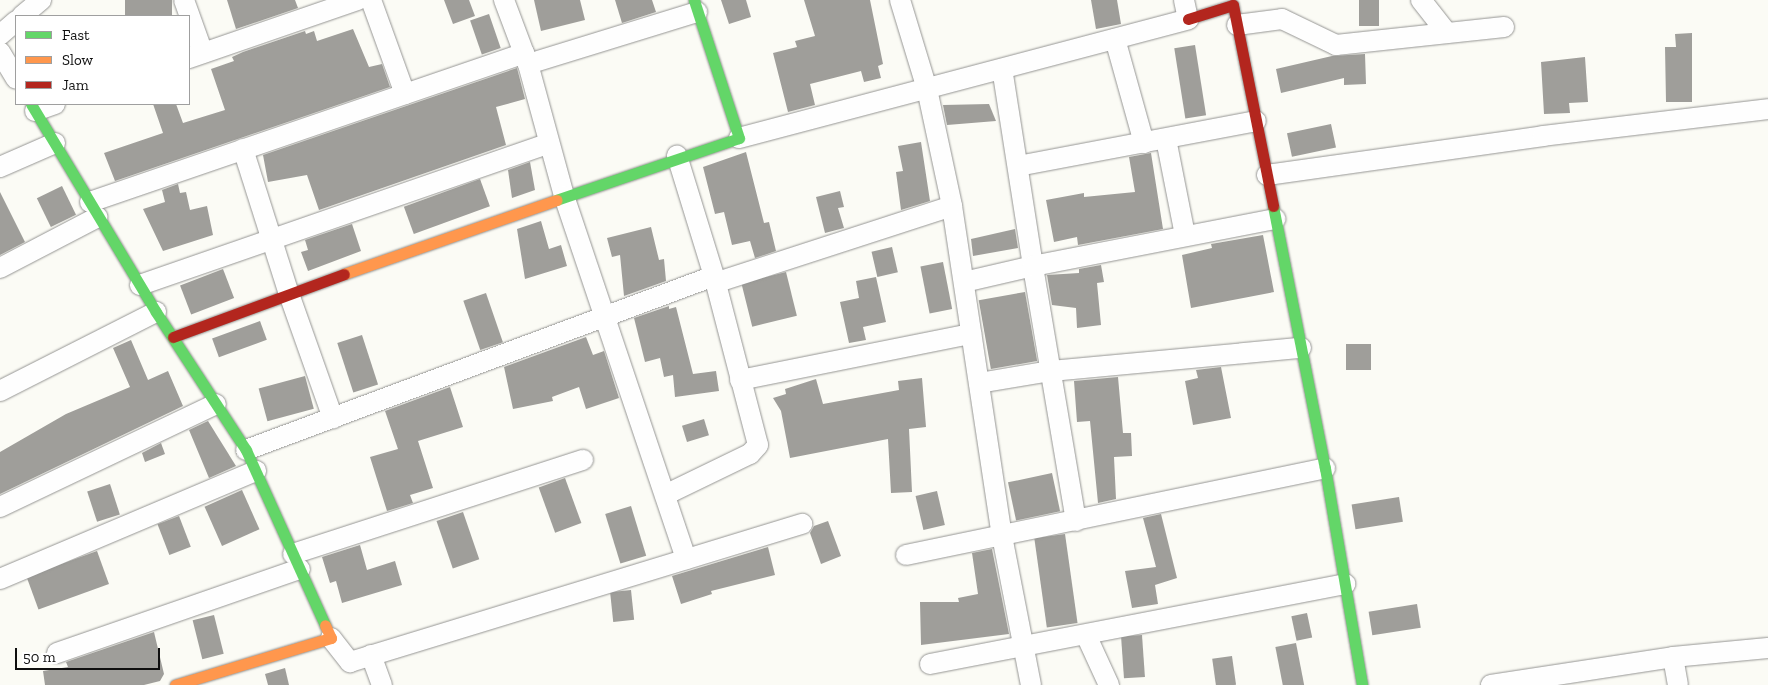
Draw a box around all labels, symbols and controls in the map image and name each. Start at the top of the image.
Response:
legend [15,15,190,105]
text: Fast [62,26,90,44]
text: Slow [62,51,93,69]
text: Jam [62,76,89,94]
scale bar [18,638,162,670]
text: 50 m [23,648,56,666]

